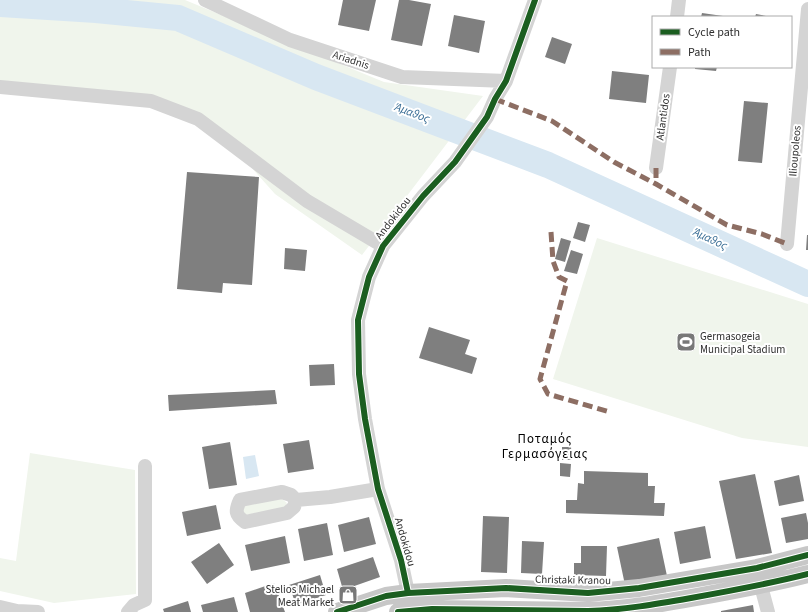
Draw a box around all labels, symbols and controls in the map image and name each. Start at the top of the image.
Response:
legend [652,16,792,68]
text: Cycle path [688,24,740,41]
text: Path [688,44,711,61]
street label: Ariadnis [331,47,372,73]
street label: Atlantidos [652,92,674,141]
water label: Άμαθος [391,98,433,128]
street label: Ilioupoleos [785,124,805,177]
street label: Andokidou [372,194,414,242]
water label: Άμαθος [689,223,731,255]
place label: Germasogeia Municipal Stadium [700,329,785,357]
sports icon: Germasogeia Municipal Stadium [675,331,697,353]
district label: Ποταμός Γερμασόγειας [502,430,588,463]
street label: Andokidou [391,516,419,568]
street label: Christaki Kranou [535,572,611,588]
place label: Stelios Michael Meat Market [266,582,334,610]
shop icon: Stelios Michael Meat Market [337,584,359,606]

